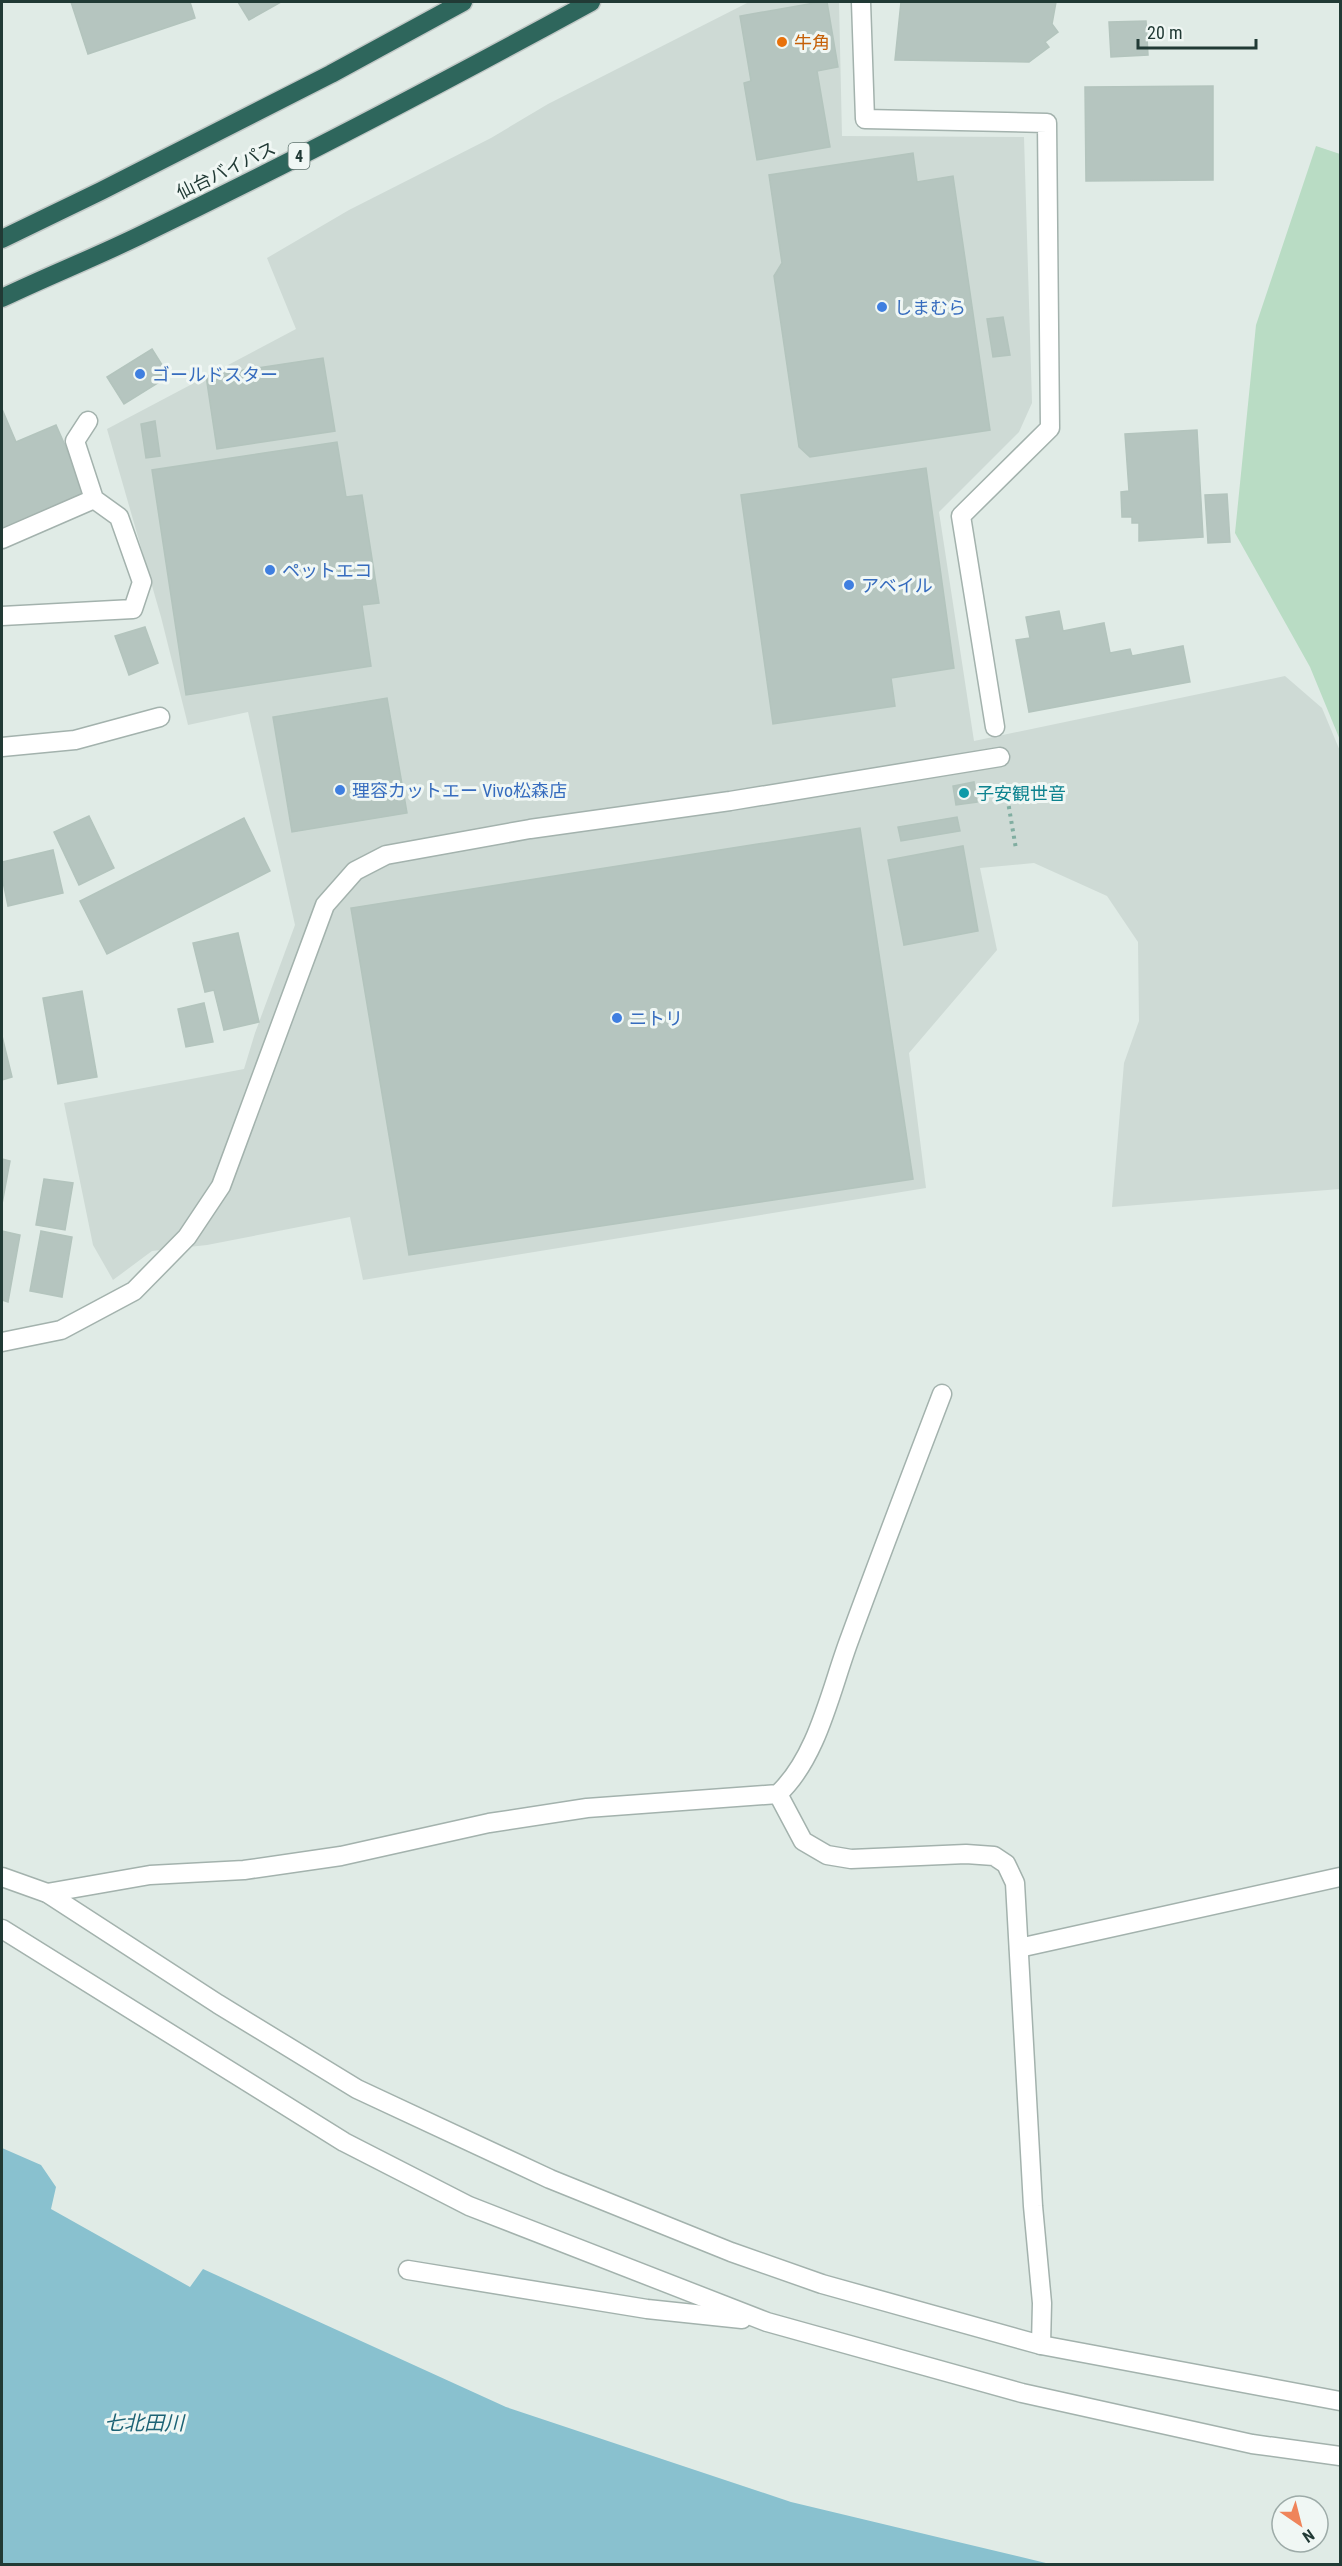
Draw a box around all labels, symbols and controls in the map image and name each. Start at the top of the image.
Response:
scale bar [1138,12,1256,50]
text: 20 m [1147,22,1182,43]
place label: 牛角 [794,32,830,53]
marker: 牛角 [775,35,789,49]
street label: 仙台バイパス [173,137,279,203]
road number: 4 [288,143,310,169]
place label: しまむら [894,297,966,318]
marker: しまむら [875,300,889,314]
place label: ゴールドスター [152,364,278,385]
marker: ゴールドスター [133,367,147,381]
place label: ペットエコ [282,560,372,581]
marker: ペットエコ [263,563,277,577]
place label: アベイル [861,575,933,596]
marker: アベイル [842,578,856,592]
place label: 理容カットエー Vivo松森店 [352,780,567,801]
marker: 理容カットエー Vivo松森店 [333,783,347,797]
place label: 子安観世音 [976,783,1066,804]
marker: 子安観世音 [957,786,971,800]
place label: ニトリ [629,1008,683,1029]
marker: ニトリ [610,1011,624,1025]
water label: 七北田川 [104,2411,186,2435]
north arrow [1270,2494,1330,2554]
text: N [1299,2525,1318,2546]

